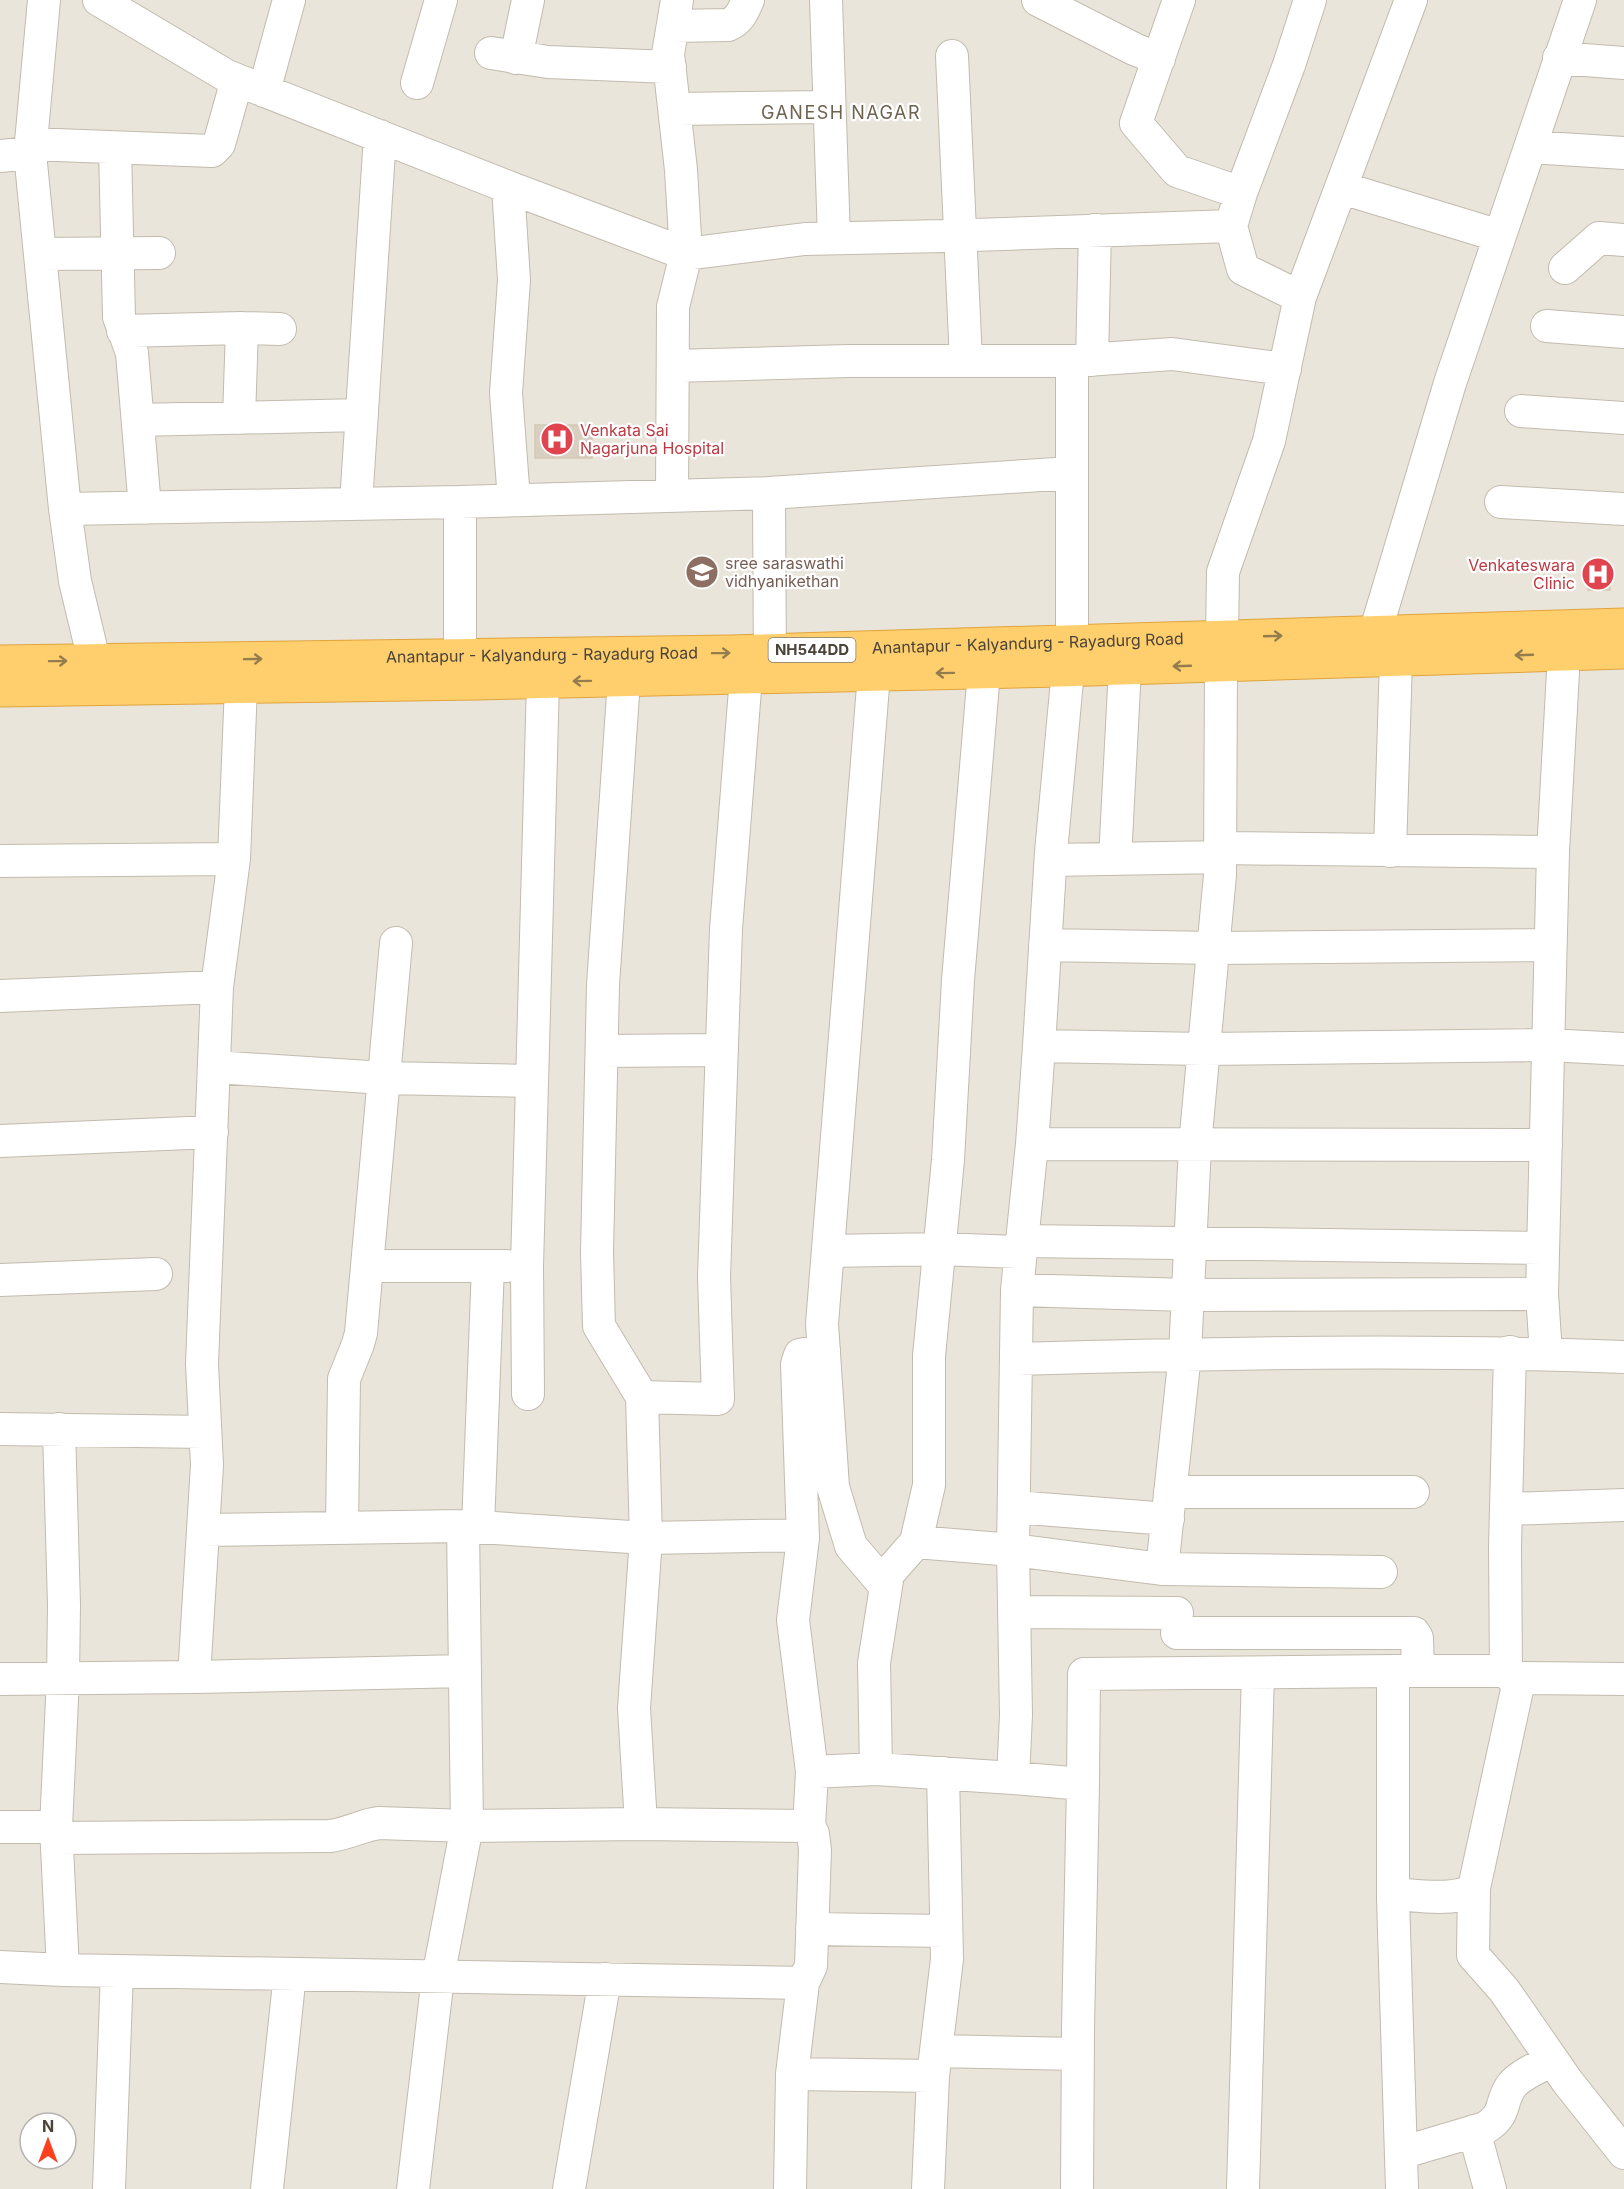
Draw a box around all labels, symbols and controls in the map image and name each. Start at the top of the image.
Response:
district label: GANESH NAGAR [761,102,921,123]
place label: Venkata Sai Nagarjuna Hospital [580,420,724,458]
hospital icon: Venkata Sai Nagarjuna Hospital [539,421,575,457]
place label: sree saraswathi vidhyanikethan [725,553,844,591]
school or university icon: sree saraswathi vidhyanikethan [684,554,720,590]
place label: Venkateswara Clinic [1468,555,1575,593]
hospital icon: Venkateswara Clinic [1580,556,1616,592]
street label: Anantapur - Kalyandurg - Rayadurg Road [872,628,1184,658]
one-way arrow [1263,630,1283,642]
road number: NH544DD [768,638,856,662]
street label: Anantapur - Kalyandurg - Rayadurg Road [386,642,698,667]
one-way arrow [711,647,731,658]
one-way arrow [1514,649,1534,661]
one-way arrow [243,653,263,665]
one-way arrow [48,655,68,667]
one-way arrow [1172,661,1192,672]
one-way arrow [935,667,955,678]
one-way arrow [572,675,592,687]
north arrow [18,2111,78,2171]
text: N [42,2116,54,2136]

